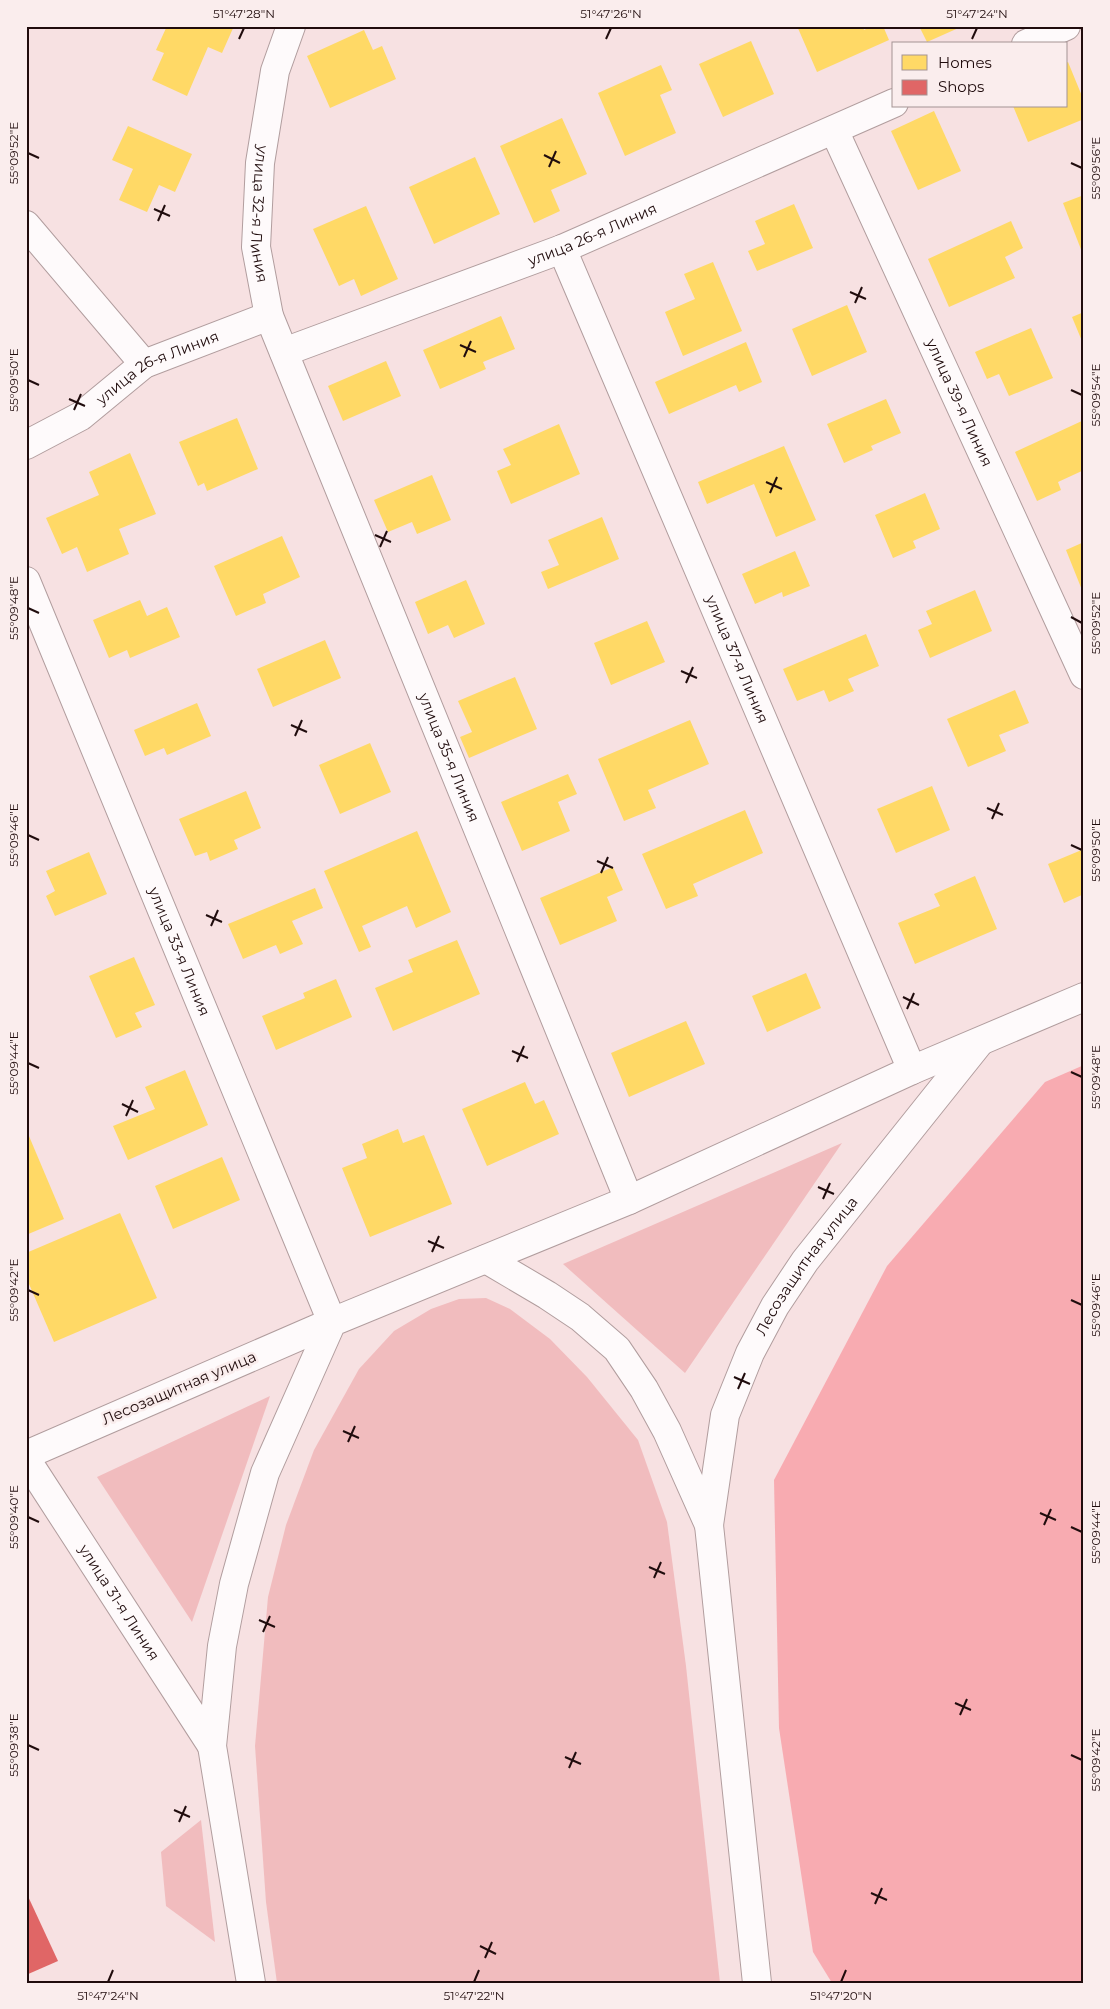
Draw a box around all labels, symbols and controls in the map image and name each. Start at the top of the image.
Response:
text: 51°47'28"N [213,6,275,21]
text: 51°47'26"N [580,6,642,21]
text: 51°47'24"N [946,6,1008,21]
legend [892,42,1068,108]
text: Homes [938,53,992,72]
text: Shops [938,77,984,96]
text: 55°09'52"E [6,122,21,184]
text: 55°09'56"E [1088,137,1103,199]
street label: улица 32-я Линия [246,143,273,284]
street label: улица 26-я Линия [524,198,660,270]
street label: улица 26-я Линия [91,326,221,409]
street label: улица 39-я Линия [922,335,997,469]
text: 55°09'50"E [6,348,21,412]
text: 55°09'54"E [1088,363,1103,427]
text: 55°09'48"E [6,576,21,640]
street label: улица 37-я Линия [701,591,773,726]
text: 55°09'52"E [1088,592,1103,654]
street label: улица 35-я Линия [414,689,484,825]
text: 55°09'46"E [6,803,21,867]
text: 55°09'50"E [1088,818,1103,882]
street label: улица 33-я Линия [144,883,215,1019]
text: 55°09'44"E [6,1031,21,1095]
text: 55°09'48"E [1088,1045,1103,1109]
street label: Лесозащитная улица [751,1193,862,1339]
text: 55°09'42"E [6,1259,21,1321]
text: 55°09'46"E [1088,1273,1103,1337]
street label: Лесозащитная улица [99,1346,259,1429]
text: 55°09'40"E [6,1485,21,1549]
text: 55°09'44"E [1088,1500,1103,1564]
street label: улица 31-я Линия [74,1540,164,1664]
text: 55°09'38"E [6,1713,21,1777]
text: 55°09'42"E [1088,1729,1103,1791]
text: 51°47'24"N [77,1988,139,2003]
text: 51°47'22"N [443,1988,505,2003]
text: 51°47'20"N [810,1988,872,2003]

